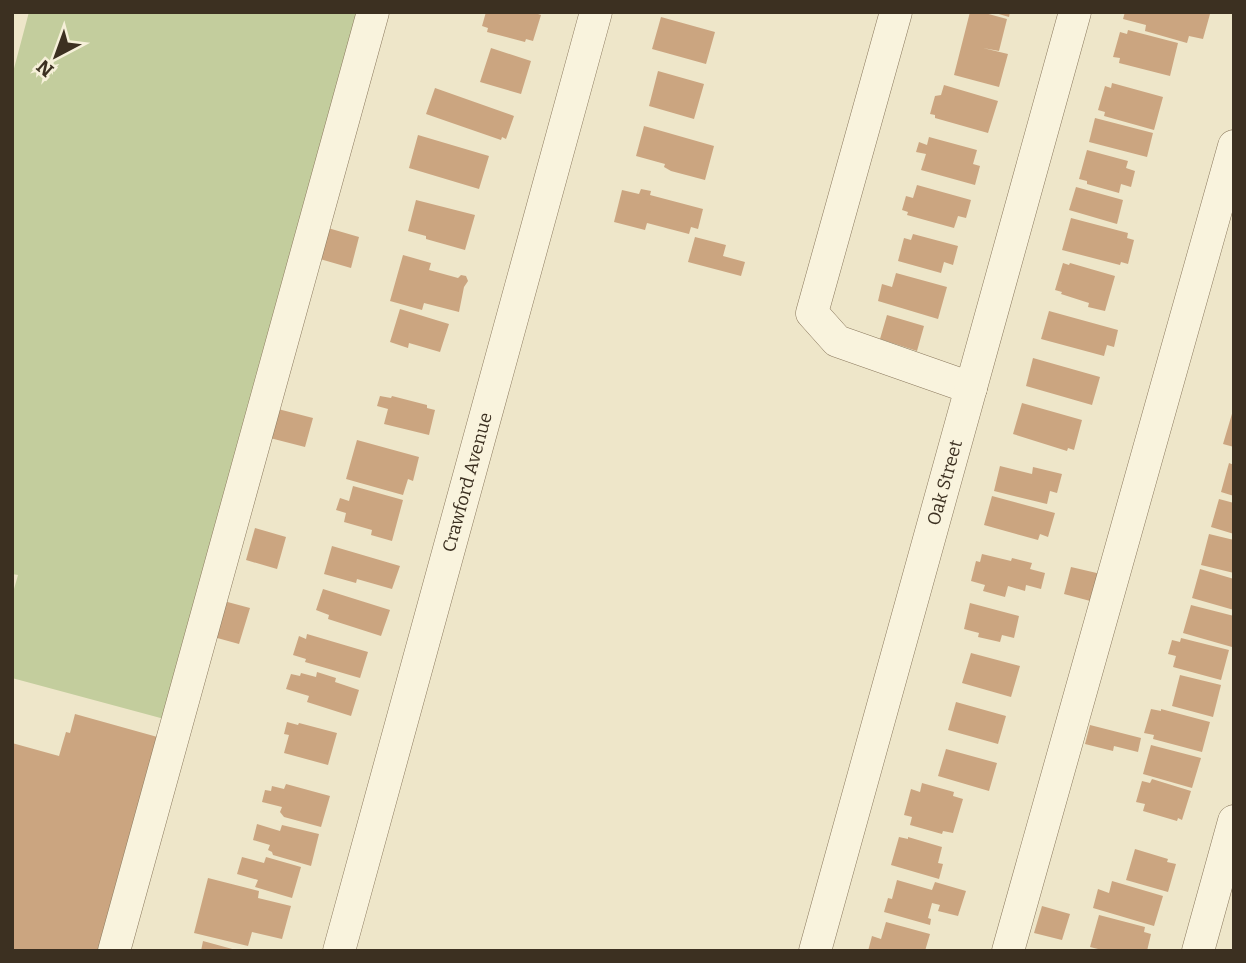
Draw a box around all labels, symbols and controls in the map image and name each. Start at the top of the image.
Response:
north arrow [21,21,91,91]
text: N [32,55,58,82]
street label: Crawford Avenue [438,410,497,555]
street label: Oak Street [922,437,967,528]

